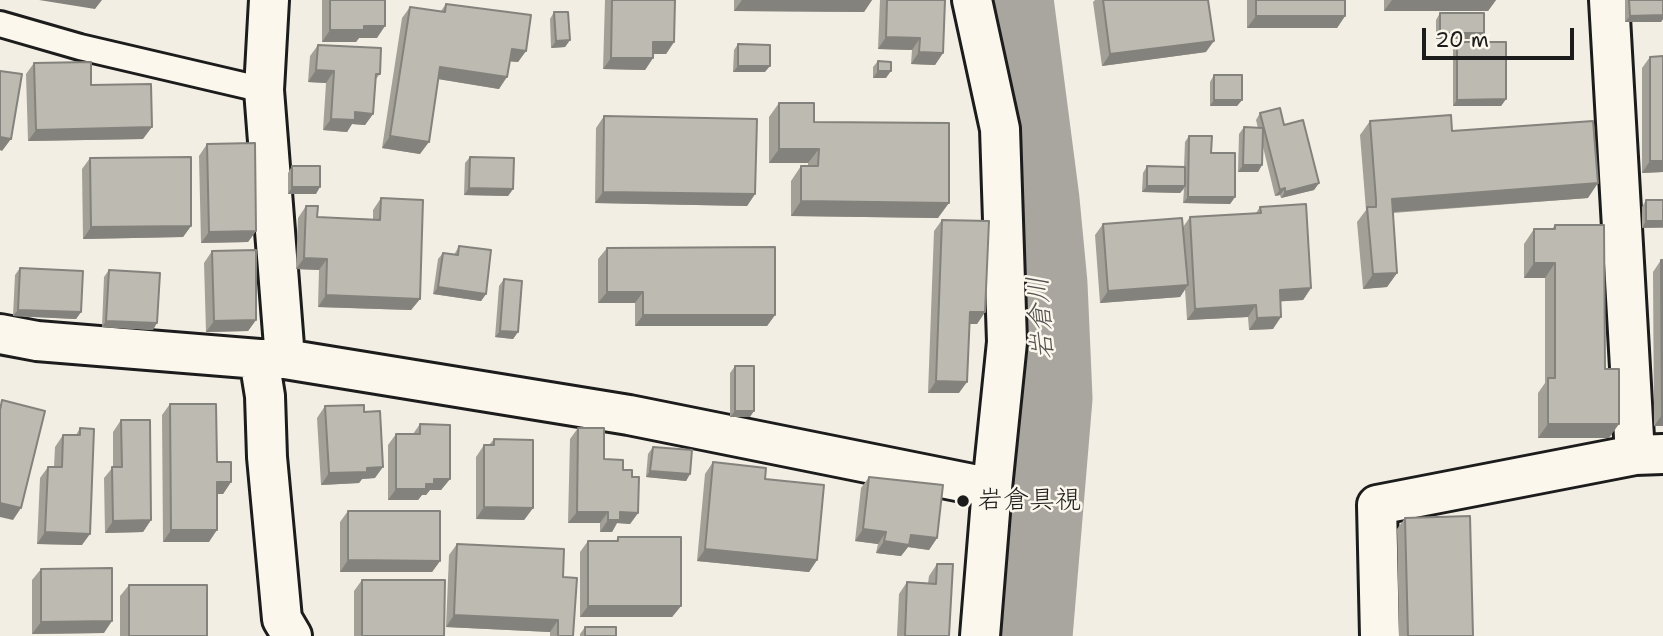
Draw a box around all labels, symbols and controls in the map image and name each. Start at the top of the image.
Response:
scale bar [1425,14,1577,58]
text: 20 m [1435,26,1489,54]
water label: 岩倉川 [1022,275,1062,361]
place label: 岩倉具視 [977,485,1081,517]
marker: 岩倉具視 [955,493,971,509]

